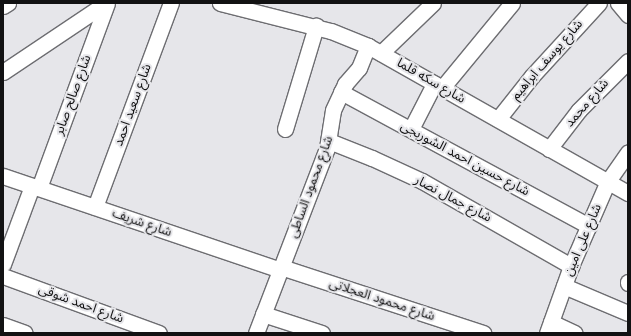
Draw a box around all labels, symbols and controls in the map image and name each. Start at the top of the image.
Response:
street label: شارع يوسف ابراهيم [508,17,586,103]
street label: شارع صالح صابر [51,53,95,137]
street label: شارع سكه قلما [394,55,468,107]
street label: شارع سعيد احمد [111,62,155,148]
street label: شارع محمد [562,76,612,130]
street label: شارع حسين احمد الشوربجى [398,118,532,200]
street label: شارع محمود الساطى [285,134,337,240]
street label: شارع جمال نصار [412,172,494,226]
street label: شارع على امين [561,202,605,278]
street label: شارع شريف [110,206,174,240]
street label: شارع محمود العجلاتى [327,276,437,324]
street label: شارع احمد شوقى [36,281,126,327]

